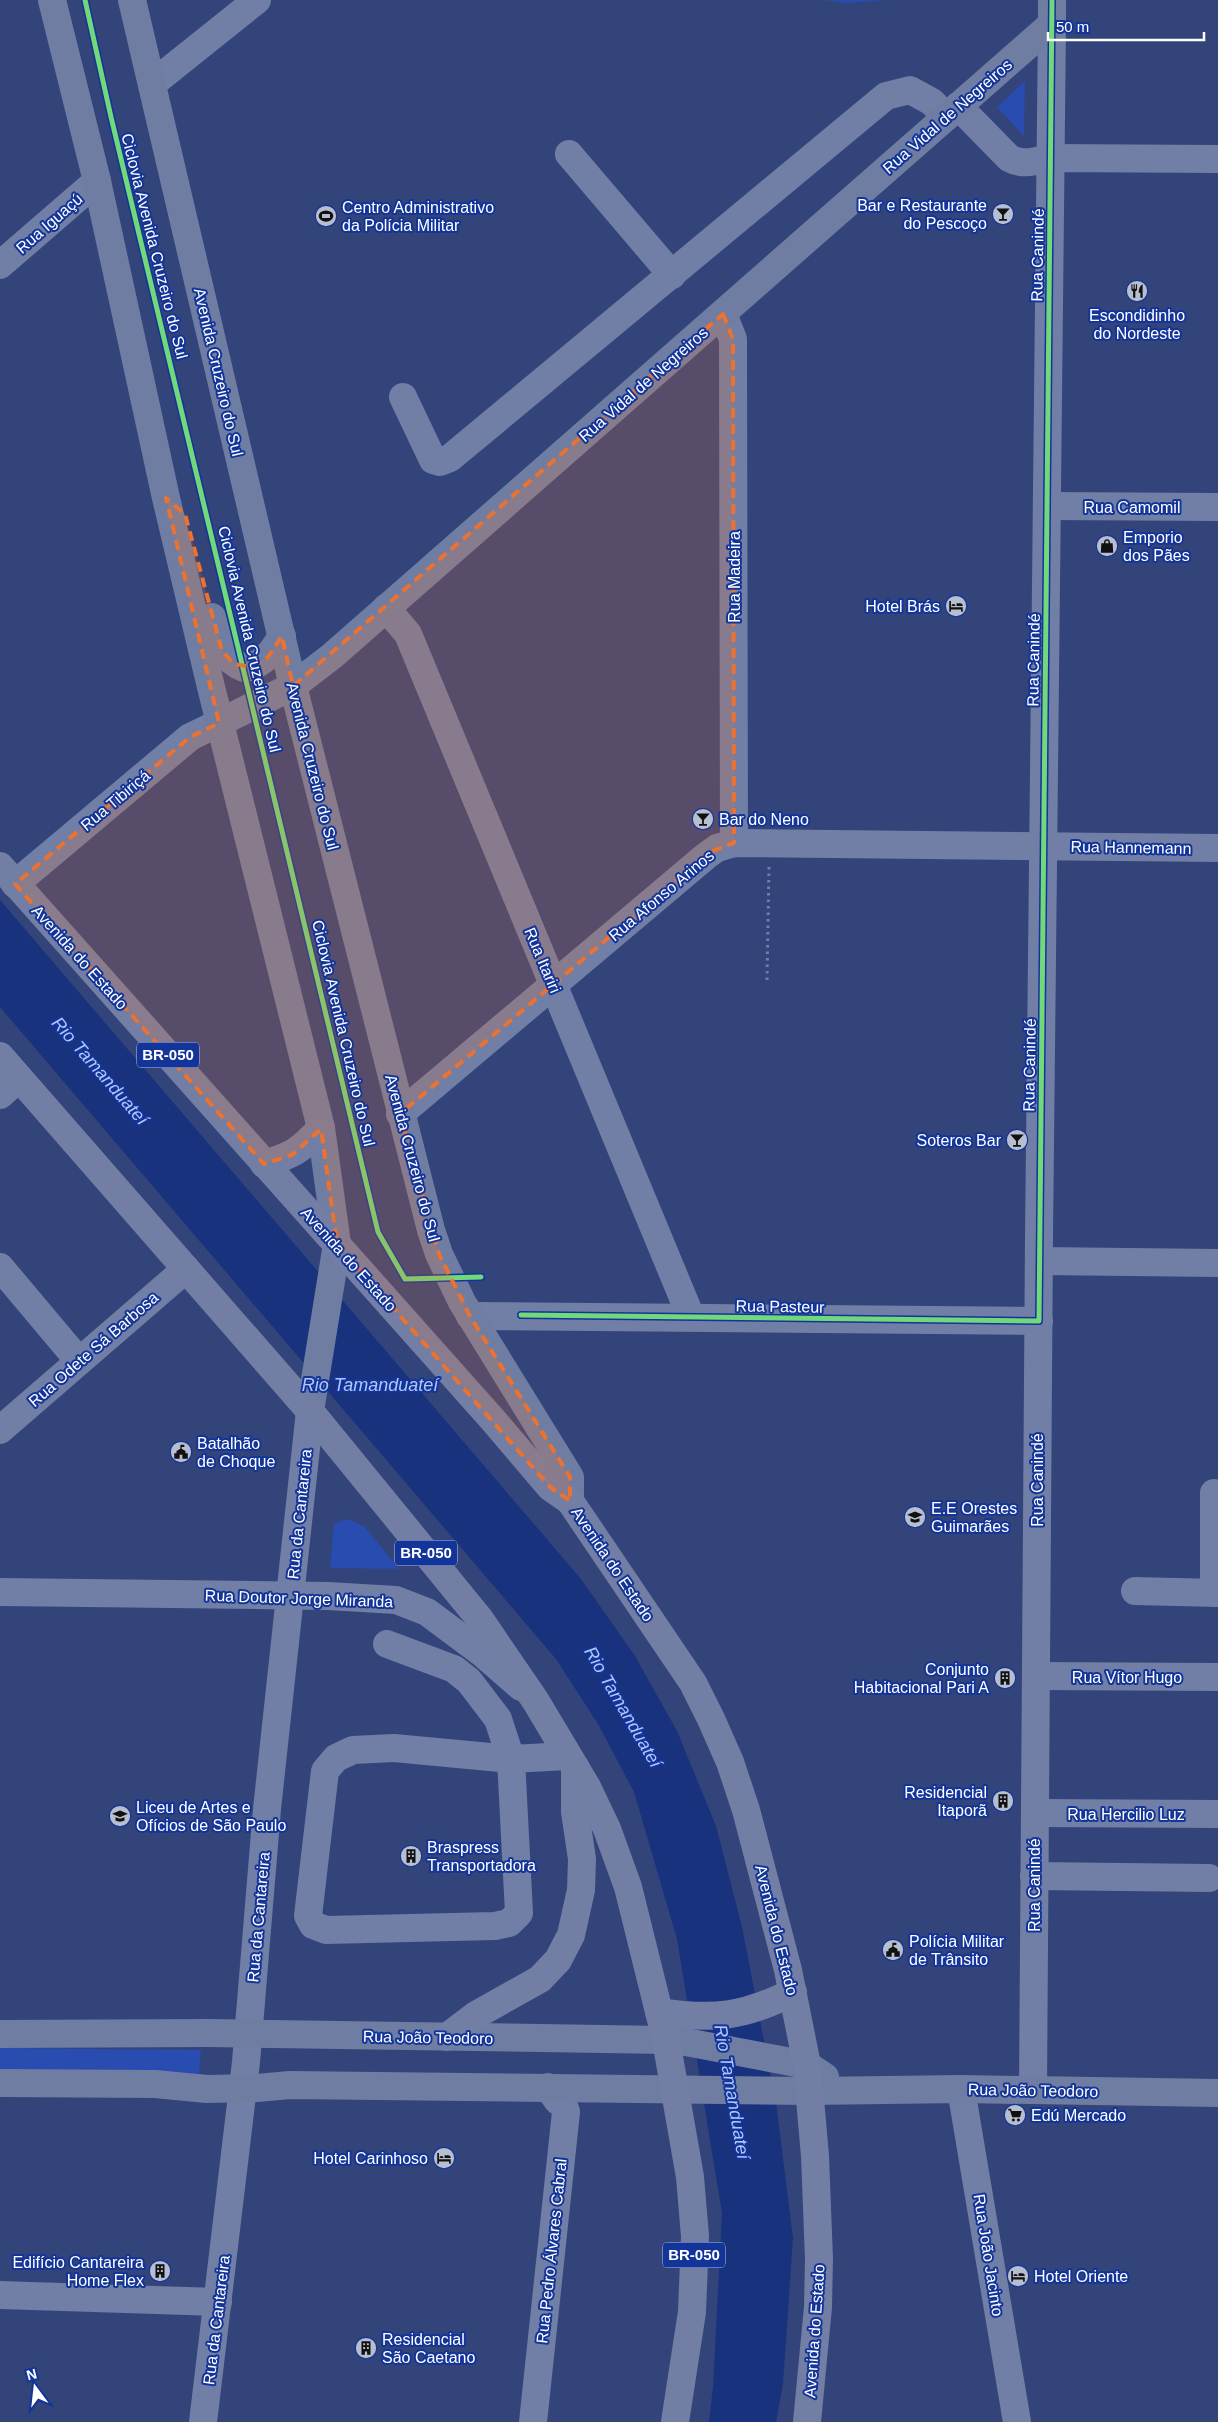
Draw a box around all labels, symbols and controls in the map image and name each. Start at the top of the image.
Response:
scale bar [1048,10,1204,42]
text: 50 m [1056,18,1089,35]
street label: Rua Vidal de Negreiros [879,56,1015,177]
street label: Ciclovia Avenida Cruzeiro do Sul [118,132,191,361]
street label: Rua Iguaçú [13,190,86,257]
place label: Bar e Restaurante do Pescoço [857,197,987,232]
place label: Centro Administrativo da Polícia Militar [342,199,494,234]
bar icon: Bar e Restaurante do Pescoço [991,202,1015,226]
sports icon: Centro Administrativo da Polícia Militar [314,204,338,228]
street label: Rua Canindé [1028,208,1047,302]
restaurant icon: Escondidinho do Nordeste [1125,279,1149,303]
street label: Avenida Cruzeiro do Sul [191,286,246,458]
place label: Escondidinho do Nordeste [1089,307,1185,342]
street label: Rua Vidal de Negreiros [575,324,711,445]
street label: Rua Camomil [1084,499,1180,516]
street label: Ciclovia Avenida Cruzeiro do Sul [215,524,284,754]
place label: Emporio dos Pães [1123,529,1190,564]
street label: Rua Madeira [726,531,743,623]
shop icon: Emporio dos Pães [1095,534,1119,558]
hotel icon: Hotel Brás [944,594,968,618]
place label: Hotel Brás [865,598,940,615]
street label: Rua Canindé [1024,613,1043,707]
street label: Avenida Cruzeiro do Sul [283,680,342,852]
street label: Rua Tibiriçá [77,767,153,834]
bar icon: Bar do Neno [691,807,715,831]
place label: Bar do Neno [719,811,809,828]
street label: Rua Hannemann [1070,838,1192,857]
street label: Rua Afonso Arinos [605,847,717,944]
street label: Avenida do Estado [28,902,131,1013]
street label: Ciclovia Avenida Cruzeiro do Sul [309,918,378,1148]
street label: Rua Itariri [521,925,564,995]
water label: Rio Tamanduateí [48,1013,154,1131]
street label: Rua Canindé [1020,1018,1039,1112]
road number: BR-050 [137,1042,199,1068]
street label: Avenida Cruzeiro do Sul [382,1073,443,1244]
bar icon: Soteros Bar [1005,1128,1029,1152]
place label: Soteros Bar [917,1132,1002,1149]
street label: Avenida do Estado [297,1204,400,1315]
street label: Rua Odete Sá Barbosa [25,1289,161,1410]
street label: Rua Pasteur [735,1297,825,1316]
water label: Rio Tamanduateí [302,1375,440,1395]
street label: Rua Canindé [1029,1433,1046,1527]
place label: Batalhão de Choque [197,1435,275,1470]
public building icon: Batalhão de Choque [169,1440,193,1464]
street label: Rua da Cantareira [284,1448,315,1580]
place label: E.E Orestes Guimarães [931,1500,1017,1535]
street label: Avenida do Estado [568,1504,657,1625]
school or university icon: E.E Orestes Guimarães [903,1505,927,1529]
road number: BR-050 [395,1540,457,1566]
street label: Rua Doutor Jorge Miranda [204,1587,394,1610]
water label: Rio Tamanduateí [580,1643,667,1773]
place label: Conjunto Habitacional Pari A [854,1661,989,1696]
building icon: Conjunto Habitacional Pari A [993,1666,1017,1690]
street label: Rua Vítor Hugo [1072,1669,1182,1686]
place label: Residencial Itaporã [904,1784,987,1819]
building icon: Residencial Itaporã [991,1789,1015,1813]
place label: Liceu de Artes e Ofícios de São Paulo [136,1799,286,1834]
school or university icon: Liceu de Artes e Ofícios de São Paulo [108,1804,132,1828]
street label: Rua Hercilio Luz [1067,1806,1185,1823]
street label: Rua Canindé [1026,1838,1043,1932]
place label: Braspress Transportadora [427,1839,536,1874]
building icon: Braspress Transportadora [399,1844,423,1868]
street label: Rua da Cantareira [244,1851,273,1983]
street label: Avenida do Estado [752,1863,801,1997]
place label: Polícia Militar de Trânsito [909,1933,1005,1968]
public building icon: Polícia Militar de Trânsito [881,1938,905,1962]
water label: Rio Tamanduateí [710,2023,754,2163]
street label: Rua João Teodoro [363,2028,493,2047]
street label: Rua João Teodoro [968,2081,1098,2100]
supermarket icon: Edú Mercado [1003,2103,1027,2127]
place label: Edú Mercado [1031,2107,1126,2124]
hotel icon: Hotel Carinhoso [432,2146,456,2170]
place label: Hotel Carinhoso [313,2150,428,2167]
street label: Rua Pedro Álvares Cabral [532,2158,570,2344]
street label: Rua João Jacinto [970,2193,1007,2318]
road number: BR-050 [663,2242,725,2268]
place label: Edifício Cantareira Home Flex [12,2254,144,2289]
street label: Rua da Cantareira [200,2254,233,2386]
building icon: Edifício Cantareira Home Flex [148,2259,172,2283]
street label: Avenida do Estado [801,2263,828,2398]
hotel icon: Hotel Oriente [1006,2264,1030,2288]
place label: Hotel Oriente [1034,2268,1128,2285]
place label: Residencial São Caetano [382,2331,476,2366]
building icon: Residencial São Caetano [354,2336,378,2360]
north arrow [10,2362,60,2412]
text: N [25,2365,39,2383]

